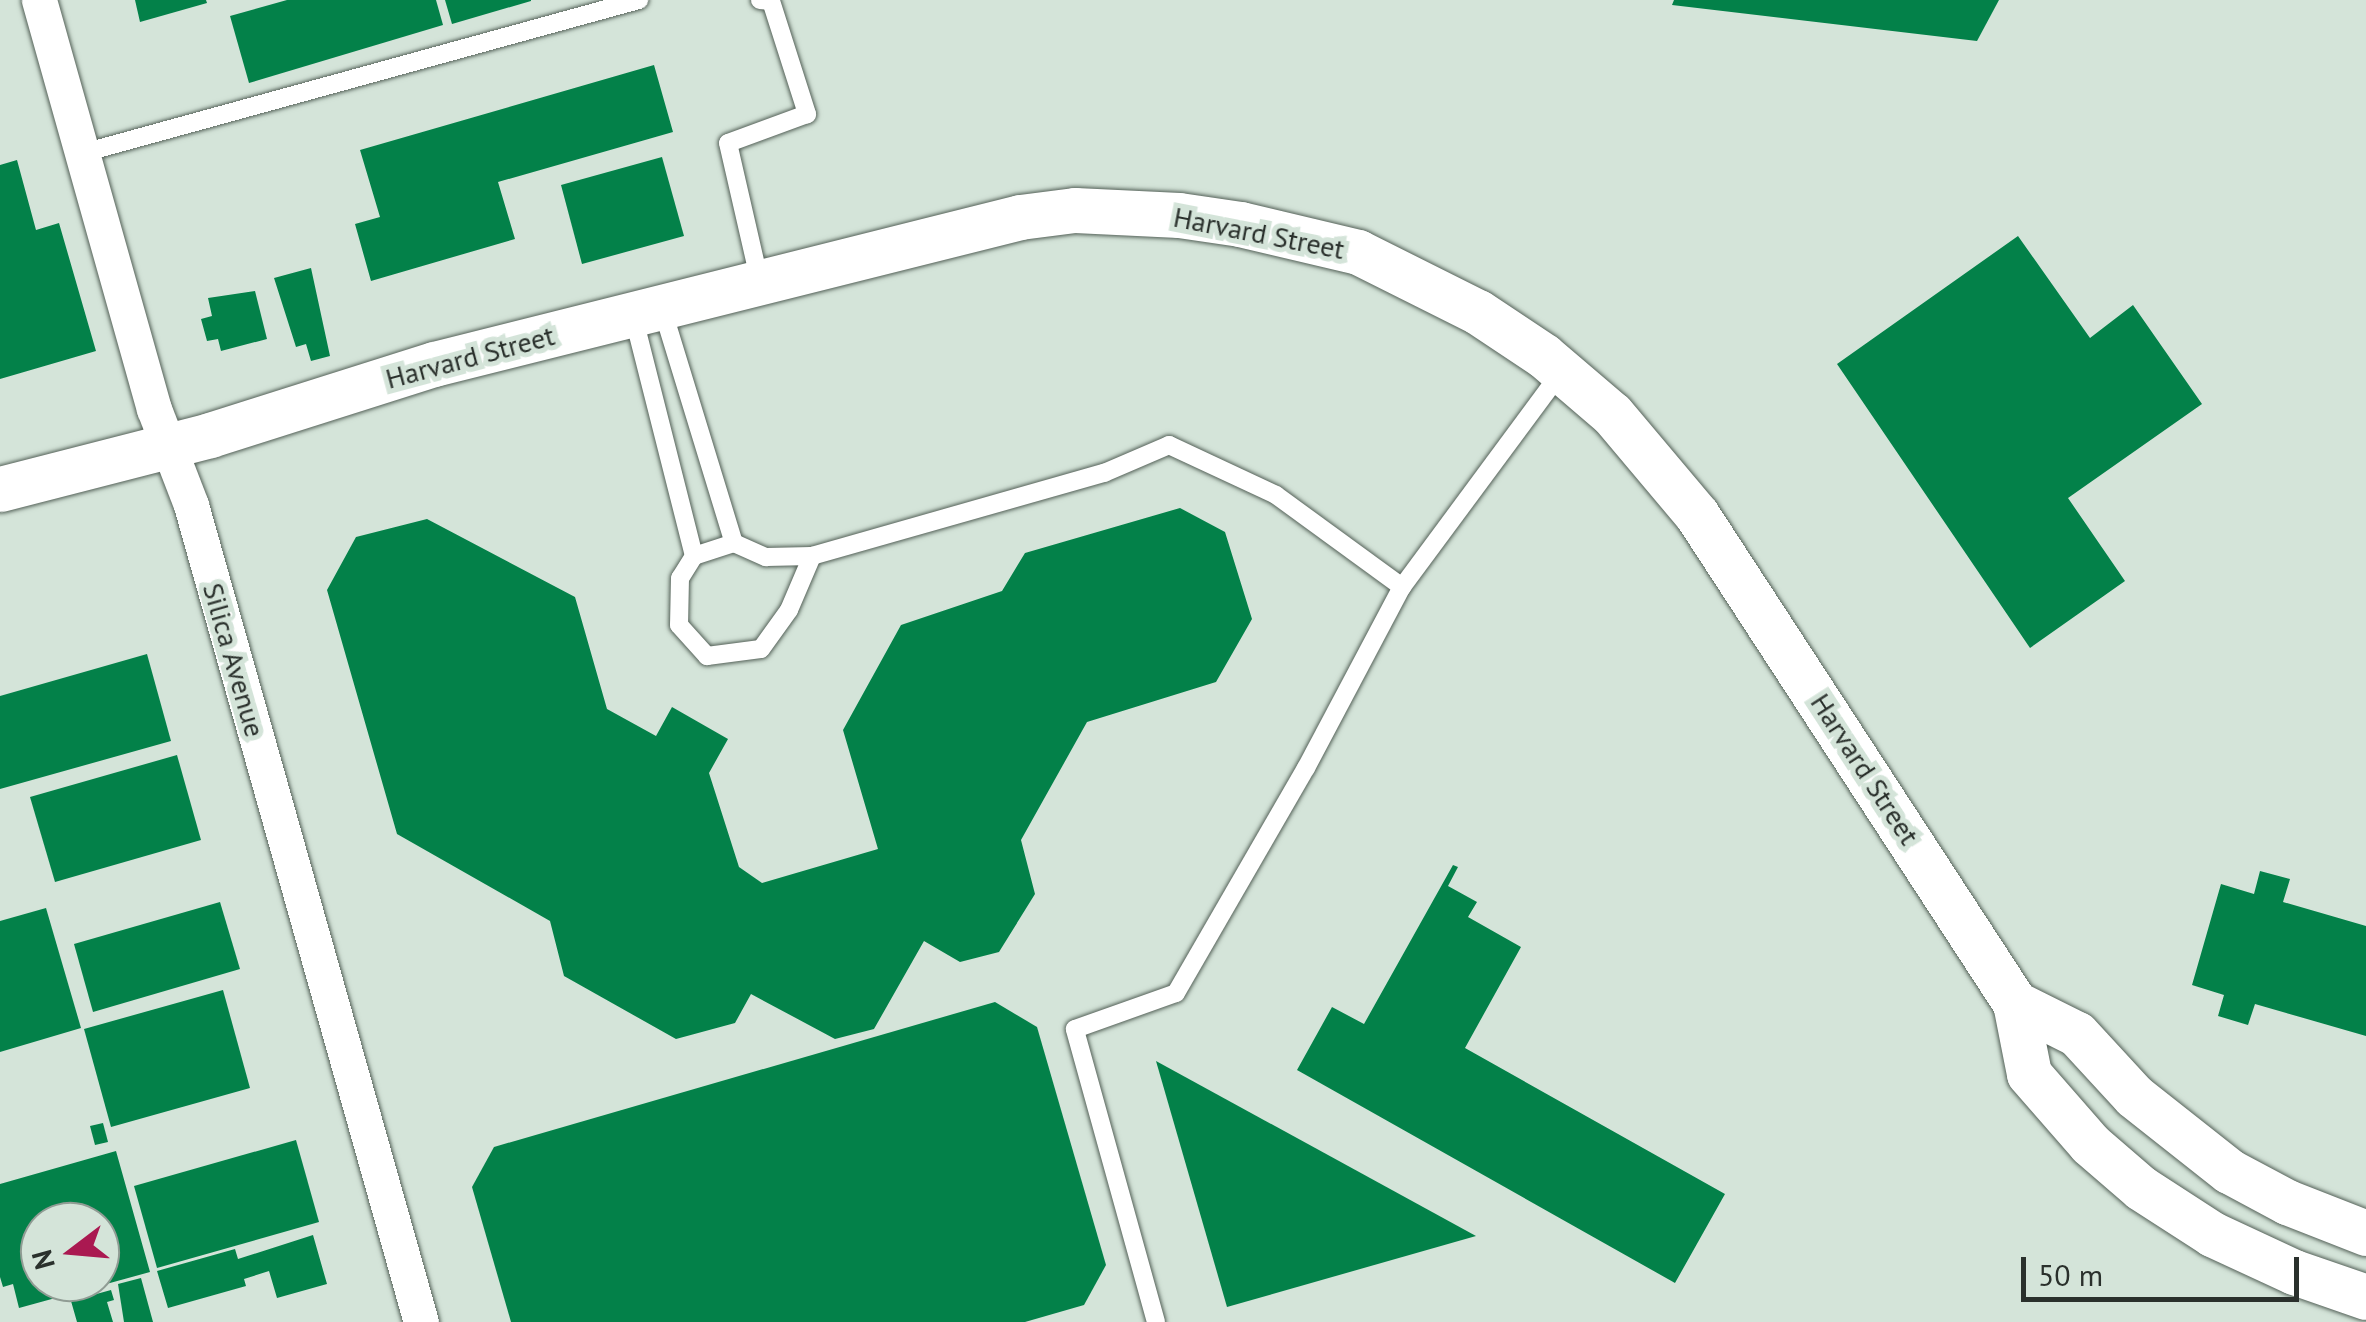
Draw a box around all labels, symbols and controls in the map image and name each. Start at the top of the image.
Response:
street label: Harvard Street [1171,200,1347,266]
street label: Harvard Street [382,318,558,396]
street label: Silica Avenue [196,579,272,741]
street label: Harvard Street [1804,687,1926,851]
north arrow [20,1202,120,1302]
scale bar [2026,1237,2304,1299]
text: N [22,1246,63,1274]
text: 50 m [2038,1255,2103,1294]

